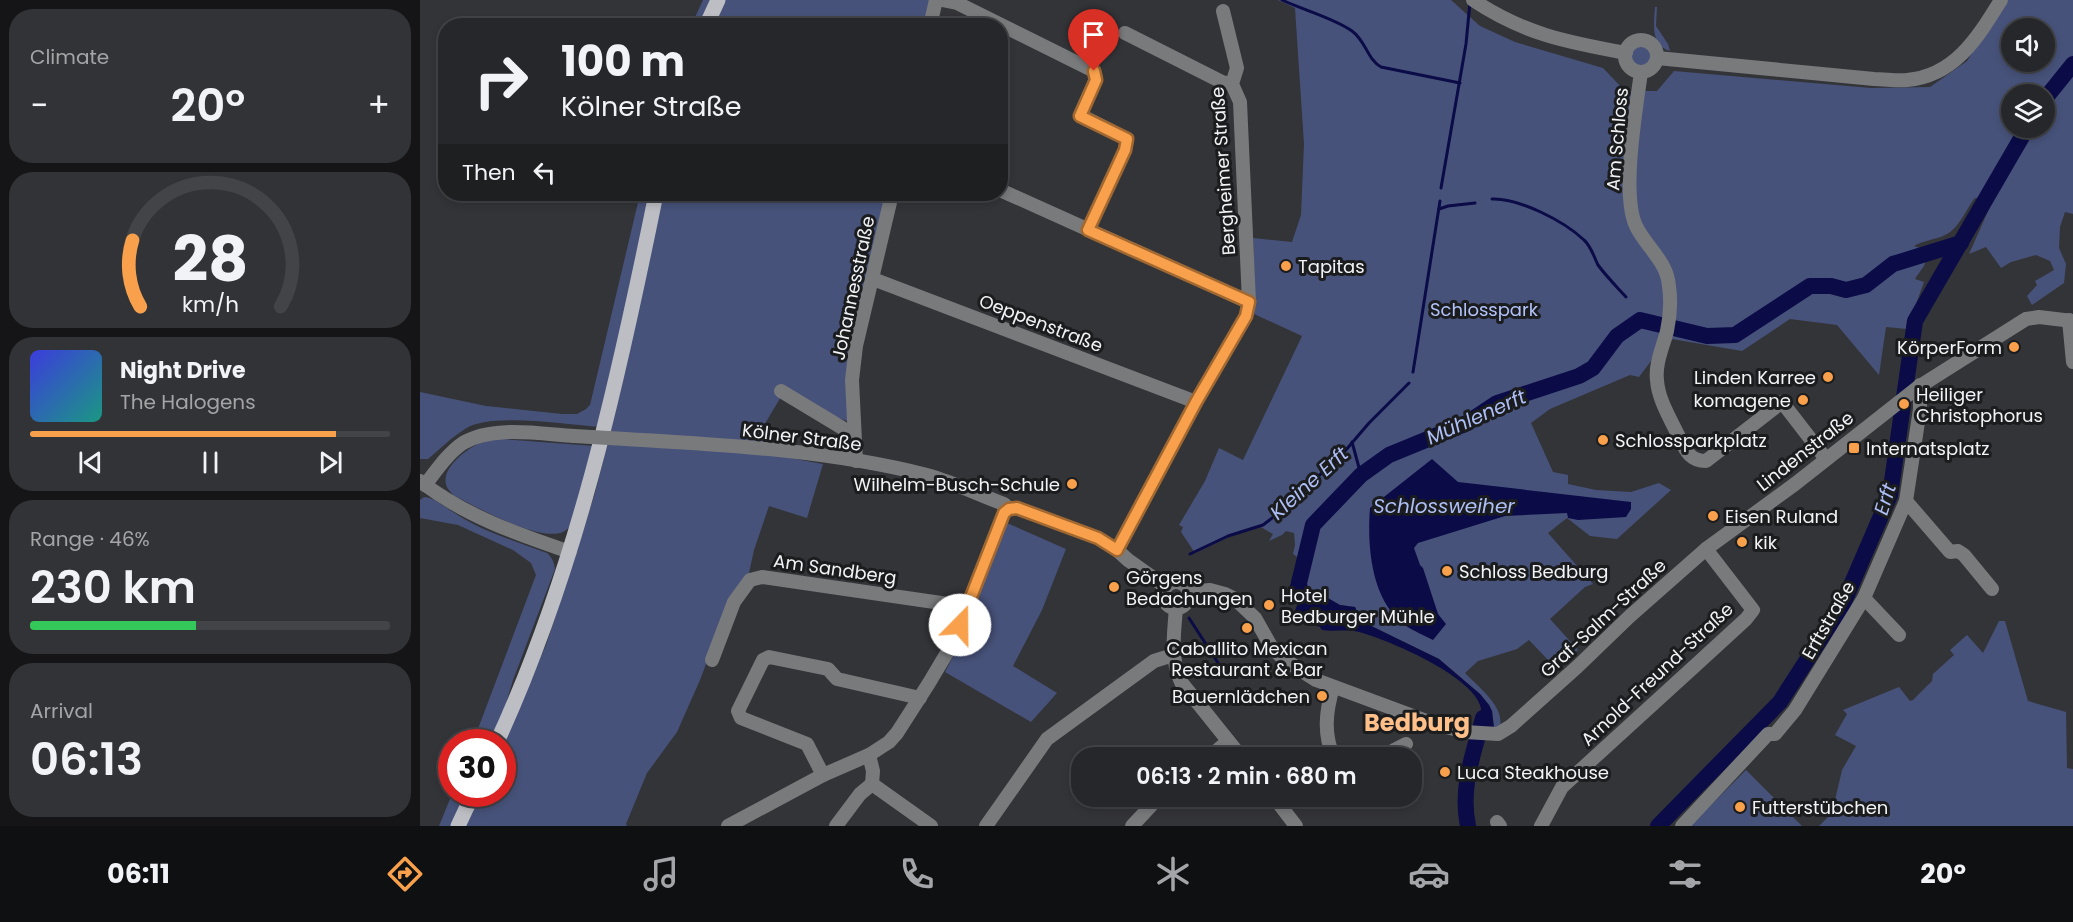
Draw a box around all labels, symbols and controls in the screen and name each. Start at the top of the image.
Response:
pin [1068,9,1119,71]
icon: arrive [1077,18,1110,51]
map controls [2001,18,2055,138]
button: sound [2001,18,2055,72]
text: 100 m [561,32,685,91]
icon: right [462,42,540,120]
text: Climate [30,43,109,71]
text: 20° [170,74,245,137]
text: − [30,82,48,129]
text: + [367,82,390,129]
button: layers [2001,84,2055,138]
street label: Bergheimer Straße [1205,86,1241,256]
street label: Am Schloss [1600,86,1634,192]
text: Kölner Straße [561,88,742,125]
icon: left [528,156,561,189]
text: Then [462,157,516,188]
street label: Johannesstraße [826,214,880,362]
text: 28 [172,215,248,303]
place label: Tapitas [1298,254,1365,279]
marker: Tapitas [1279,259,1293,273]
street label: Oeppenstraße [976,288,1106,358]
text: km/h [181,289,239,320]
park label: Schlosspark [1430,297,1539,322]
place label: KörperForm [1897,335,2002,360]
marker: KörperForm [2007,340,2021,354]
text: Night Drive [120,355,246,386]
place label: Linden Karree [1694,365,1816,390]
marker: Linden Karree [1821,370,1835,384]
water label: Mühlenerft [1422,382,1531,451]
place label: Heiliger Christophorus [1916,382,2043,428]
text: The Halogens [120,388,256,416]
place label: komagene [1693,388,1791,413]
marker: komagene [1796,393,1810,407]
marker: Heiliger Christophorus [1897,397,1911,411]
street label: Lindenstraße [1751,405,1859,497]
street label: Kölner Straße [741,417,863,457]
place label: Schlossparkplatz [1615,428,1767,453]
marker: Schlossparkplatz [1596,433,1610,447]
place label: Internatsplatz [1866,436,1990,461]
water label: Kleine Erft [1264,440,1355,526]
marker: Internatsplatz [1847,441,1861,455]
icon: previous [74,446,107,479]
icon: pause [194,446,227,479]
icon: next [314,446,347,479]
place label: Wilhelm-Busch-Schule [854,472,1060,497]
marker: Wilhelm-Busch-Schule [1065,477,1079,491]
water label: Erft [1867,479,1903,518]
water label: Schlossweiher [1373,492,1515,520]
place label: Eisen Ruland [1725,504,1838,529]
marker: Eisen Ruland [1706,509,1720,523]
text: Range · 46% [30,525,150,553]
place label: kik [1754,530,1778,555]
marker: kik [1735,535,1749,549]
street label: Am Sandberg [772,548,898,590]
street label: Graf-Salm-Straße [1535,553,1671,683]
text: 230 km [30,556,196,619]
place label: Schloss Bedburg [1459,559,1609,584]
marker: Schloss Bedburg [1440,564,1454,578]
place label: Görgens Bedachungen [1126,565,1253,611]
street label: Erftstraße [1796,576,1860,664]
marker: Görgens Bedachungen [1107,580,1121,594]
place label: Hotel Bedburger Mühle [1281,583,1435,629]
position arrow [928,593,992,657]
street label: Arnold-Freund-Straße [1575,597,1739,751]
marker: Hotel Bedburger Mühle [1262,598,1276,612]
marker: Caballito Mexican Restaurant & Bar [1240,621,1254,635]
place label: Caballito Mexican Restaurant & Bar [1167,636,1327,682]
place label: Bauernlädchen [1172,684,1310,709]
marker: Bauernlädchen [1315,689,1329,703]
text: Arrival [30,697,93,725]
district label: Bedburg [1364,706,1470,739]
text: 06:13 [30,728,143,791]
speed limit sign: 30 [438,729,516,807]
place label: Luca Steakhouse [1457,760,1609,785]
text: 06:13 · 2 min · 680 m [1136,761,1357,792]
marker: Luca Steakhouse [1438,765,1452,779]
place label: Futterstübchen [1752,795,1888,820]
marker: Futterstübchen [1733,800,1747,814]
icon: directions [384,853,426,895]
icon: music [640,853,682,895]
icon: phone [896,853,938,895]
icon: climate [1152,853,1194,895]
icon: car [1408,853,1450,895]
icon: filters [1664,853,1706,895]
text: 06:11 [107,855,170,892]
text: 20° [1920,855,1966,892]

